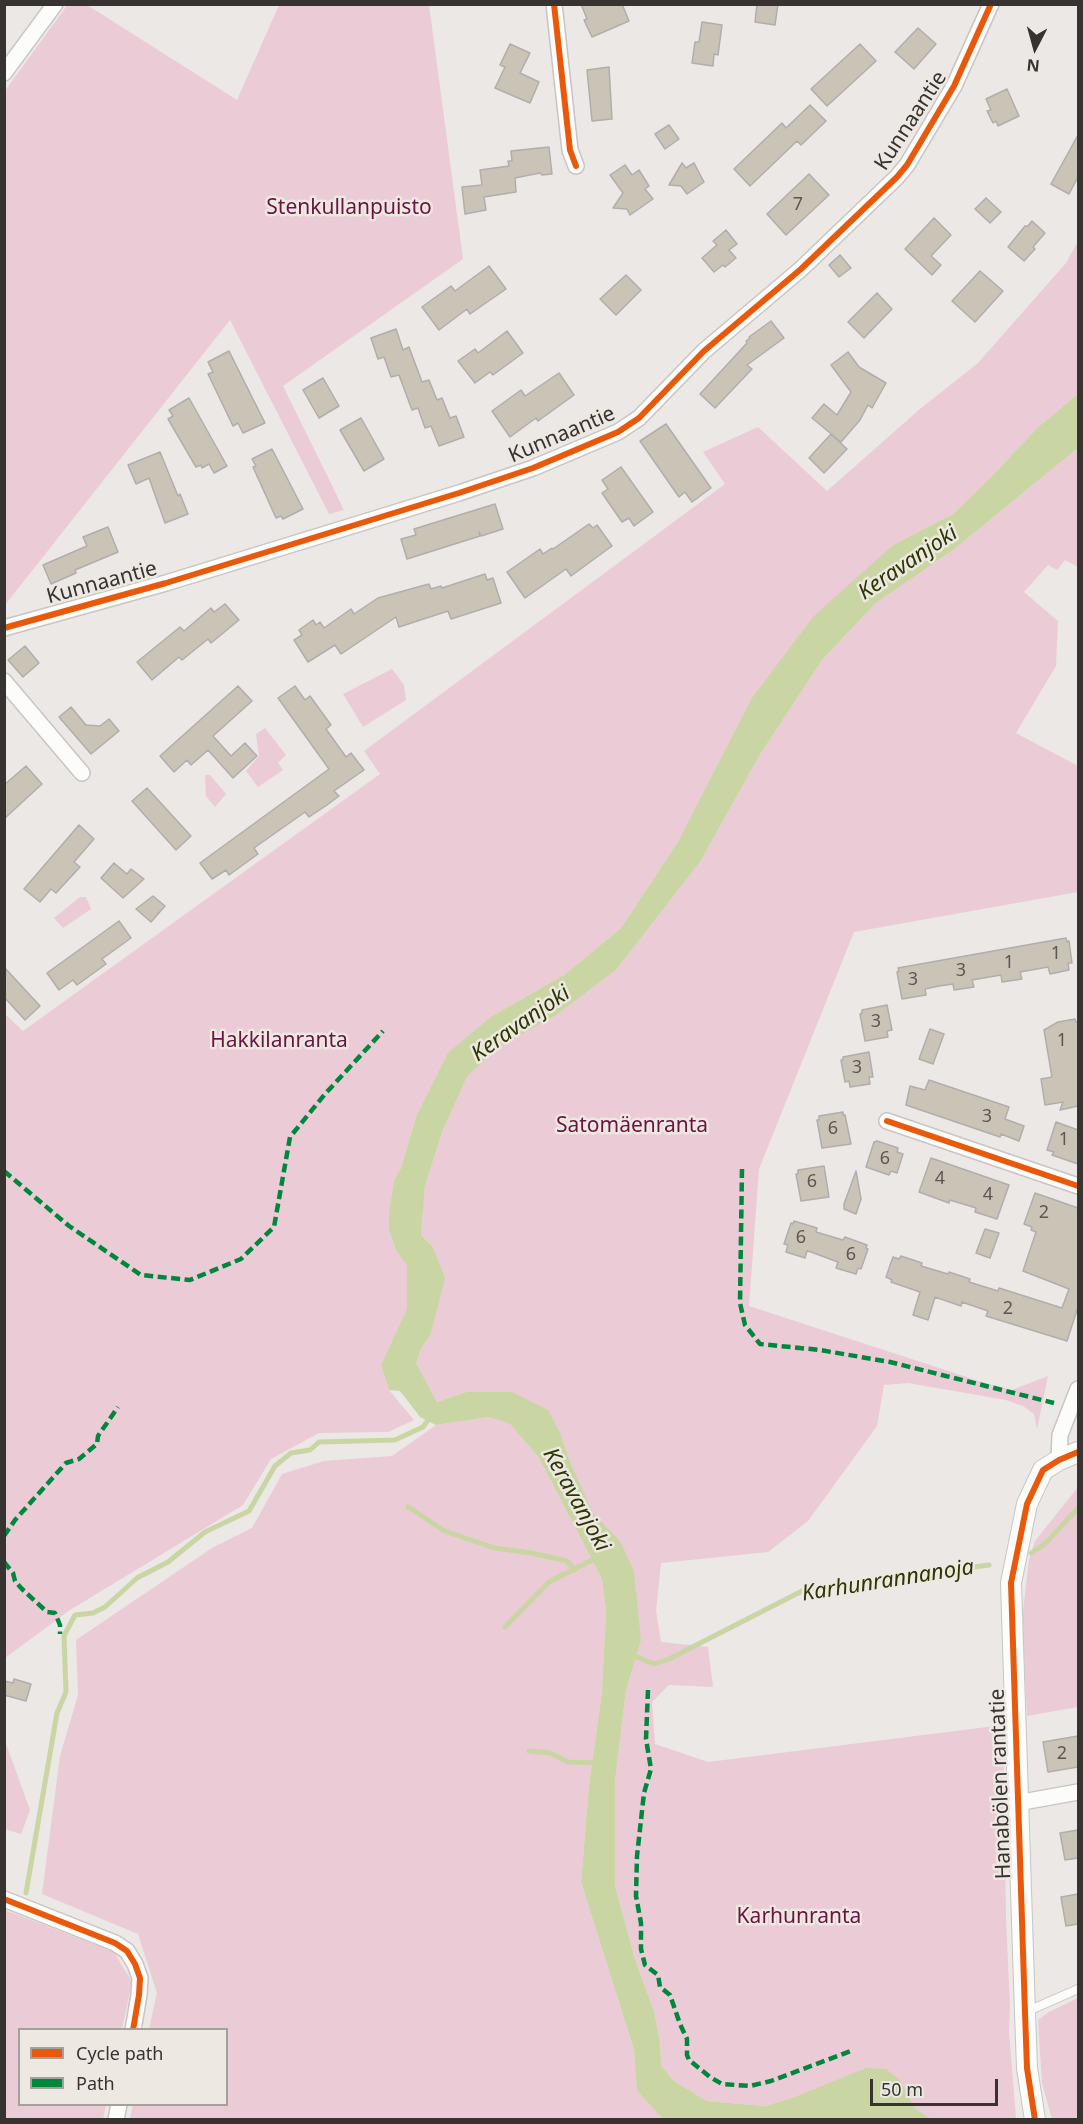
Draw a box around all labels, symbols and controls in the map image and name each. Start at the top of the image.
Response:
north arrow [1005,18,1065,78]
text: N [1026,54,1041,78]
street label: Kunnaantie [870,67,952,175]
house number: 7 [793,194,803,216]
park label: Stenkullanpuisto [266,195,432,221]
street label: Kunnaantie [505,401,619,469]
water label: Keravanjoki [853,520,963,606]
street label: Kunnaantie [44,556,160,610]
house number: 1 [1051,943,1061,965]
house number: 1 [1004,952,1014,974]
house number: 3 [956,960,966,982]
house number: 3 [908,969,918,991]
water label: Keravanjoki [467,980,575,1068]
house number: 3 [871,1011,881,1033]
park label: Hakkilanranta [210,1028,348,1054]
house number: 1 [1057,1030,1067,1052]
house number: 3 [852,1057,862,1079]
house number: 3 [982,1106,992,1128]
park label: Satomäenranta [556,1113,708,1139]
house number: 6 [828,1118,838,1140]
house number: 1 [1059,1129,1069,1151]
house number: 6 [880,1148,890,1170]
house number: 4 [935,1168,945,1190]
house number: 6 [807,1171,817,1193]
house number: 4 [983,1184,993,1206]
house number: 2 [1039,1202,1049,1224]
house number: 6 [796,1227,806,1249]
house number: 6 [846,1244,856,1266]
house number: 2 [1003,1298,1013,1320]
water label: Keravanjoki [537,1444,615,1556]
water label: Karhunrannanoja [800,1554,976,1608]
street label: Hanabölen rantatie [985,1688,1017,1880]
house number: 2 [1057,1743,1067,1765]
park label: Karhunranta [737,1904,861,1930]
legend [18,2028,228,2106]
text: Cycle path [76,2041,163,2065]
scale bar [873,2067,1000,2105]
text: Path [76,2071,115,2095]
text: 50 m [881,2077,923,2101]

